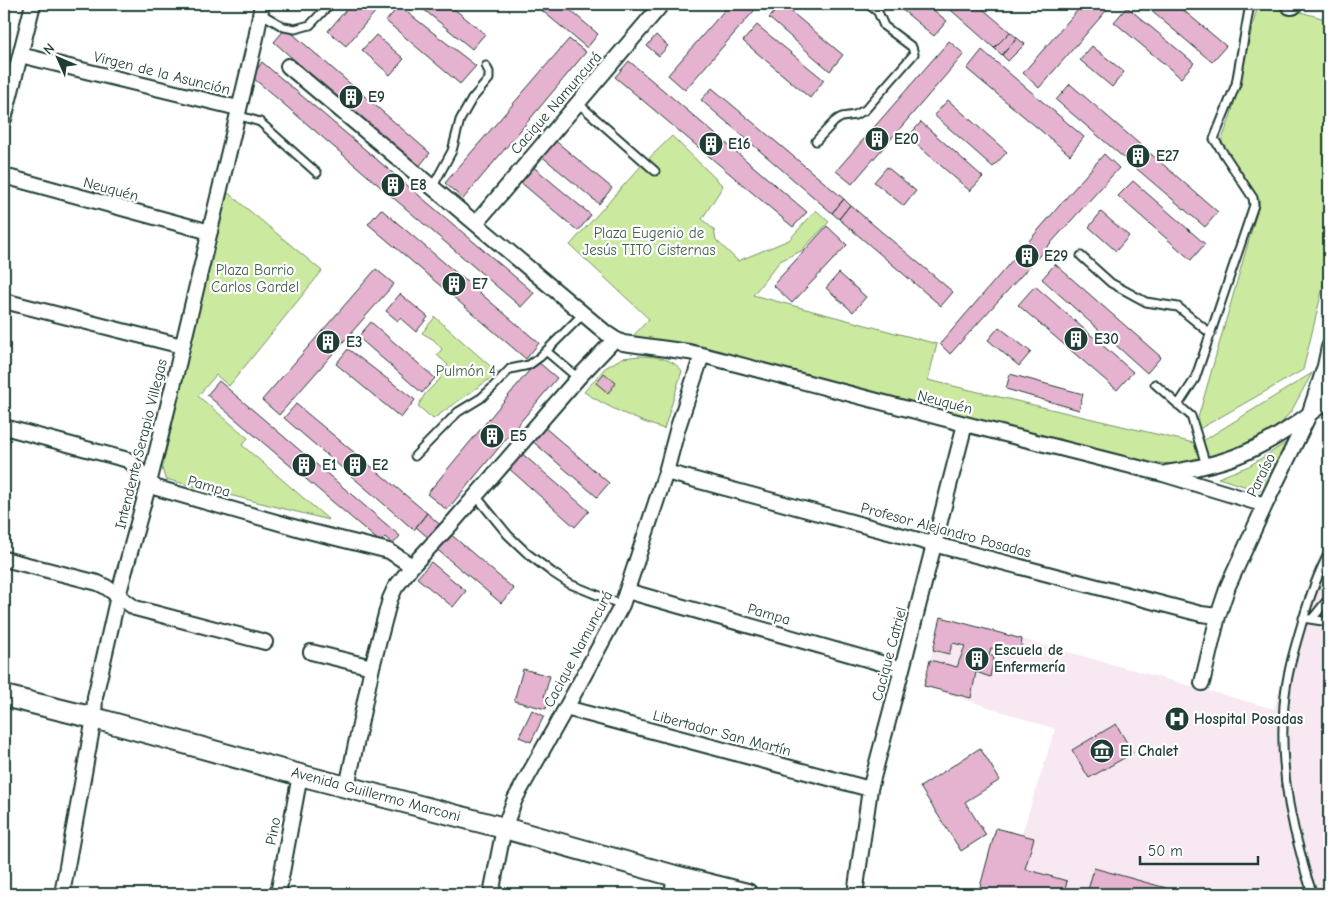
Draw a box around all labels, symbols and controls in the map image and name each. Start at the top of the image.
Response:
north arrow [32,32,82,82]
text: N [40,40,58,58]
street label: Virgen de la Asunción [92,47,232,99]
street label: Cacique Namuncurá [507,48,605,158]
building icon: E9 [338,84,364,110]
place label: E9 [368,88,385,106]
building icon: E20 [864,126,890,152]
place label: E20 [894,130,919,148]
building icon: E16 [698,131,724,157]
place label: E16 [728,135,751,153]
building icon: E27 [1125,143,1151,169]
place label: E27 [1156,147,1179,165]
building icon: E8 [380,172,406,198]
street label: Neuquén [81,173,141,205]
place label: E8 [410,176,427,194]
park label: Plaza Eugenio de Jesús TITO Cisternas [582,224,716,259]
building icon: E29 [1014,243,1040,269]
place label: E29 [1044,247,1068,265]
park label: Plaza Barrio Carlos Gardel [211,261,299,296]
building icon: E7 [441,271,467,297]
place label: E7 [472,275,488,293]
building icon: E30 [1063,326,1089,352]
building icon: E3 [315,329,341,355]
place label: E30 [1094,330,1119,348]
place label: E3 [346,333,362,351]
street label: Intendente Serapio Villegas [111,357,171,531]
park label: Pulmón 4 [436,362,496,380]
street label: Neuquén [915,386,975,418]
building icon: E5 [479,423,505,449]
place label: E5 [510,427,527,445]
street label: Paraíso [1243,450,1279,500]
building icon: E1 [291,452,317,478]
building icon: E2 [342,452,368,478]
place label: E1 [322,456,337,474]
place label: E2 [372,456,388,474]
street label: Pampa [186,471,232,501]
street label: Profesor Alejandro Posadas [859,499,1033,561]
street label: Cacique Namuncurá [540,588,616,710]
street label: Pampa [746,599,792,629]
street label: Cacique Catriel [868,605,910,703]
place label: Escuela de Enfermería [994,641,1066,676]
building icon: Escuela de Enfermería [964,646,990,672]
street label: Libertador San Martín [651,706,793,760]
hospital icon: Hospital Posadas [1164,706,1190,732]
place label: Hospital Posadas [1194,710,1303,728]
museum icon: El Chalet [1089,738,1115,764]
place label: El Chalet [1120,742,1179,760]
street label: Avenida Guillermo Marconi [289,763,463,825]
street label: Pino [261,815,285,846]
scale bar [1140,833,1258,865]
text: 50 m [1148,842,1183,860]

